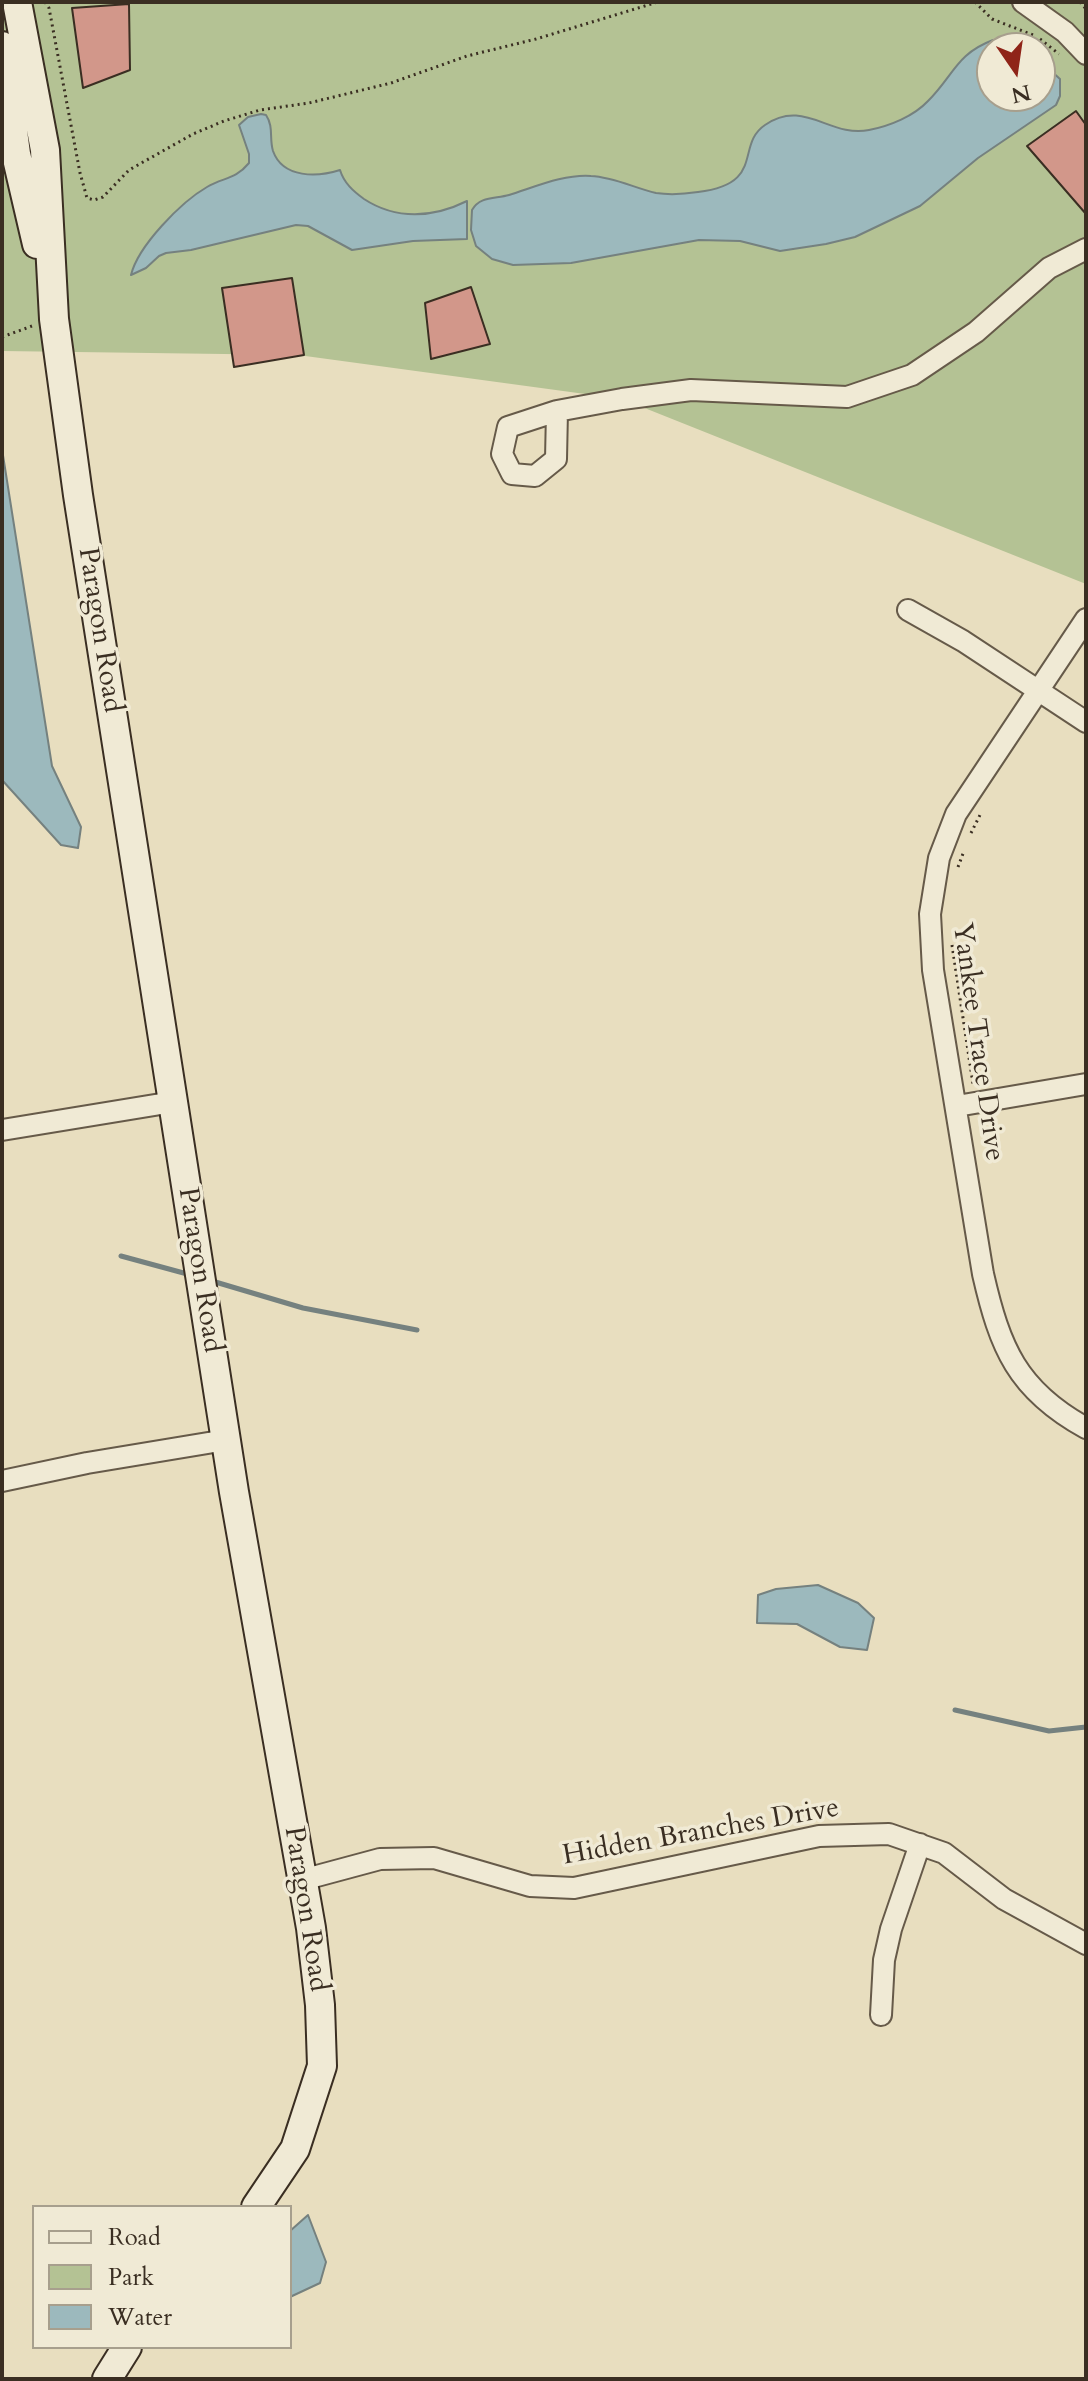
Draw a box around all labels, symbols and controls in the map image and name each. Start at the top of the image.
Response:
north arrow [976,32,1056,112]
text: N [1008,77,1034,110]
street label: Paragon Road [69,545,129,715]
street label: Yankee Trace Drive [944,921,1010,1163]
street label: Paragon Road [169,1185,229,1355]
street label: Hidden Branches Drive [560,1792,842,1874]
street label: Paragon Road [275,1824,335,1994]
legend [32,2205,292,2349]
text: Road [108,2221,161,2254]
text: Park [108,2261,154,2294]
text: Water [108,2301,172,2334]

